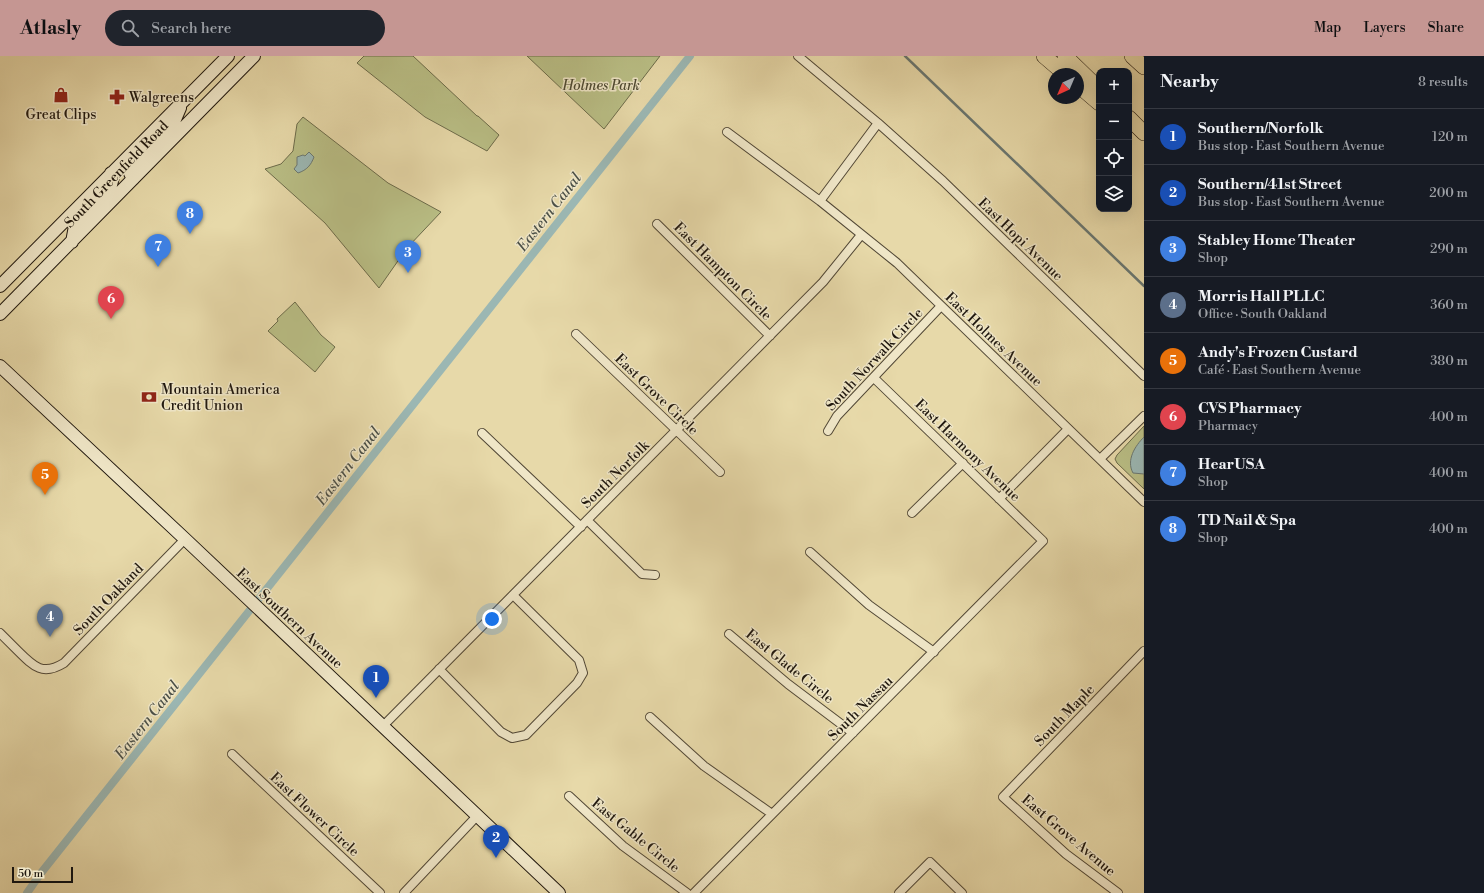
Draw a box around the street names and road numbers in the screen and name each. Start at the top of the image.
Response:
street label: South Greenfield Road [61,117,173,232]
street label: East Hopi Avenue [974,194,1067,285]
street label: East Hampton Circle [669,219,775,325]
street label: East Holmes Avenue [941,289,1046,391]
street label: South Norwalk Circle [822,304,927,415]
street label: East Grove Circle [611,350,702,439]
street label: East Harmony Avenue [911,396,1024,506]
street label: South Norfolk [578,436,654,512]
street label: South Oakland [70,560,148,639]
street label: East Southern Avenue [232,565,346,673]
street label: East Glade Circle [742,626,837,708]
street label: South Nassau [824,672,897,745]
street label: South Maple [1031,681,1099,750]
street label: East Flower Circle [266,769,363,861]
street label: East Grove Avenue [1018,791,1119,880]
street label: East Gable Circle [587,795,683,877]

